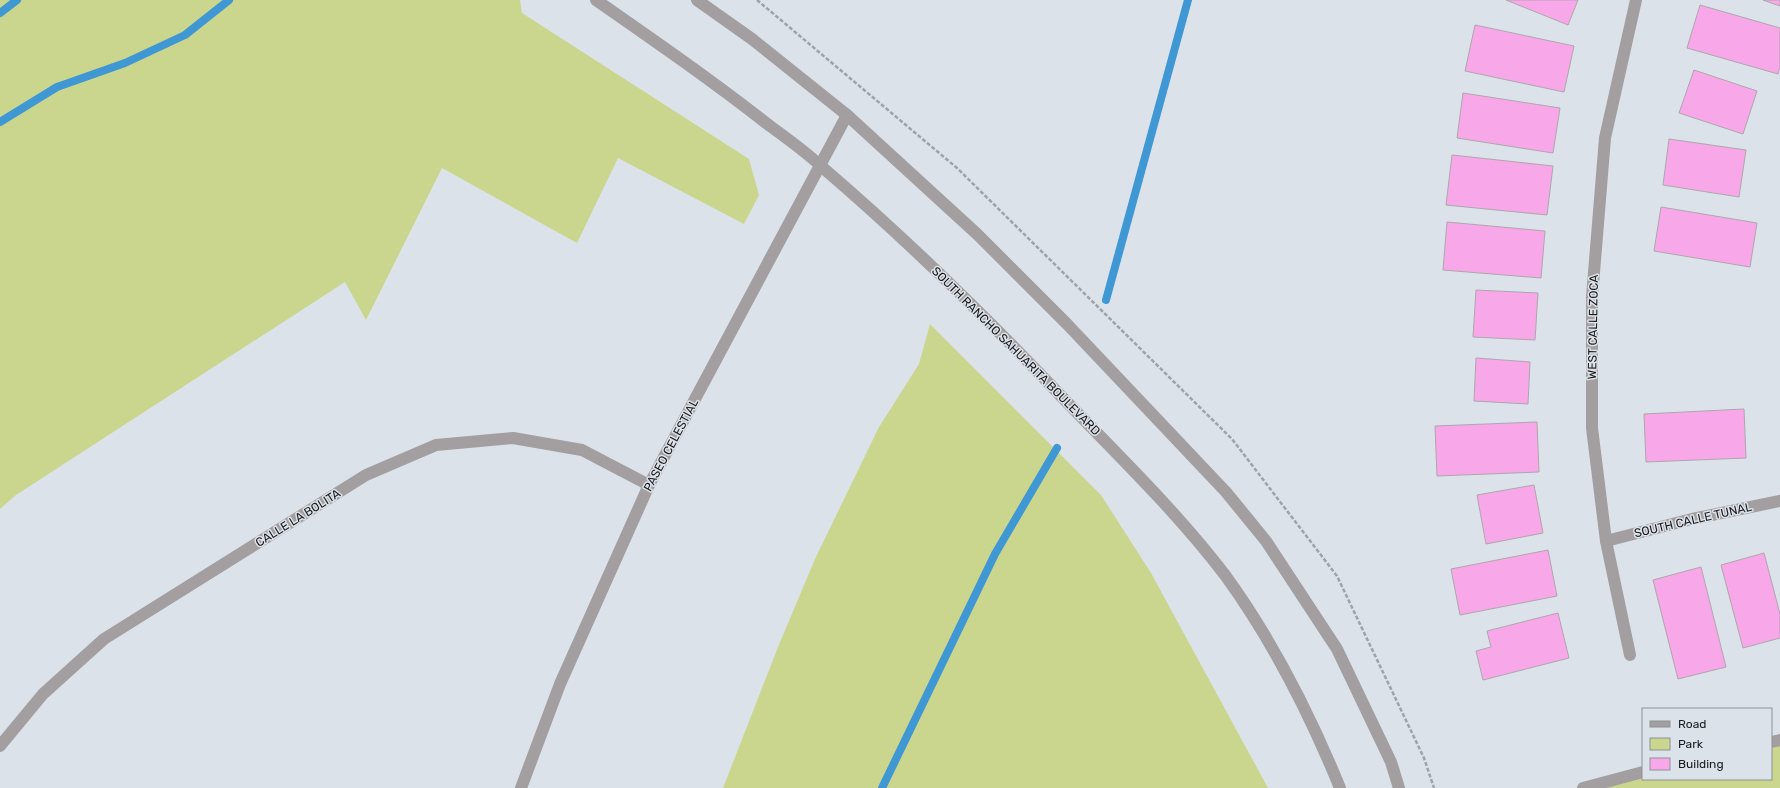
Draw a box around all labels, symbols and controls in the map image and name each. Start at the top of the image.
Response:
street label: SOUTH RANCHO SAHUARITA BOULEVARD [929,264,1103,438]
street label: WEST CALLE ZOCA [1585,275,1601,379]
street label: PASEO CELESTIAL [641,396,701,494]
street label: CALLE LA BOLITA [253,486,343,550]
street label: SOUTH CALLE TUNAL [1633,500,1753,540]
legend [1642,708,1772,780]
text: Road [1678,717,1706,731]
text: Park [1678,737,1704,751]
text: Building [1678,757,1724,771]

